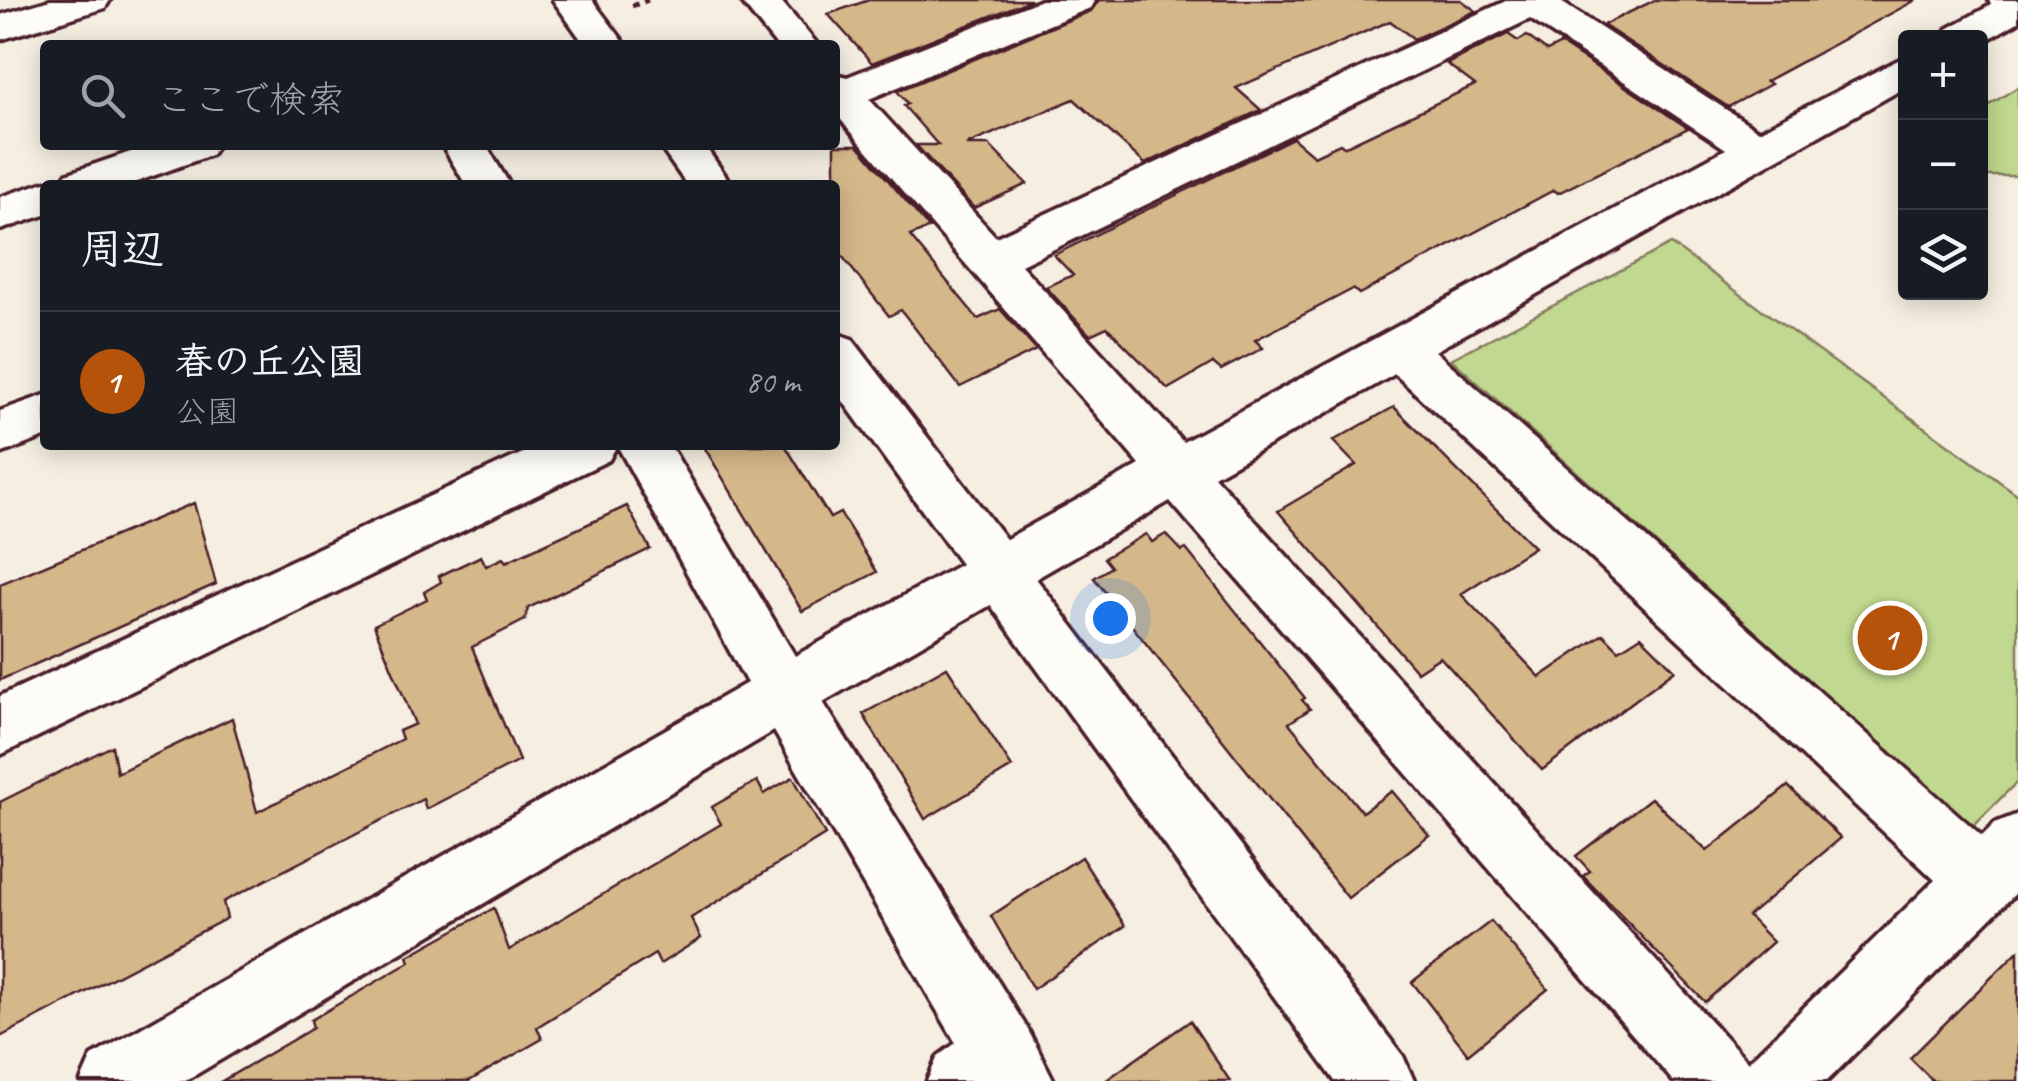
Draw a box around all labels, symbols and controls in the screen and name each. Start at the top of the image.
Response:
map controls [1898,30,1988,300]
button: + [1898,30,1988,120]
search box [40,40,840,150]
icon: search [75,68,130,123]
text: ここで検索 [155,76,345,123]
button: − [1898,120,1988,210]
button: layers [1898,210,1988,300]
text: 周辺 [80,223,164,276]
text: 春の丘公園 [175,338,365,385]
text: 1 [105,361,120,402]
text: 80 m [746,361,800,402]
text: 公園 [175,391,239,432]
your location [1085,593,1136,644]
pin: 1 [1858,600,1922,676]

